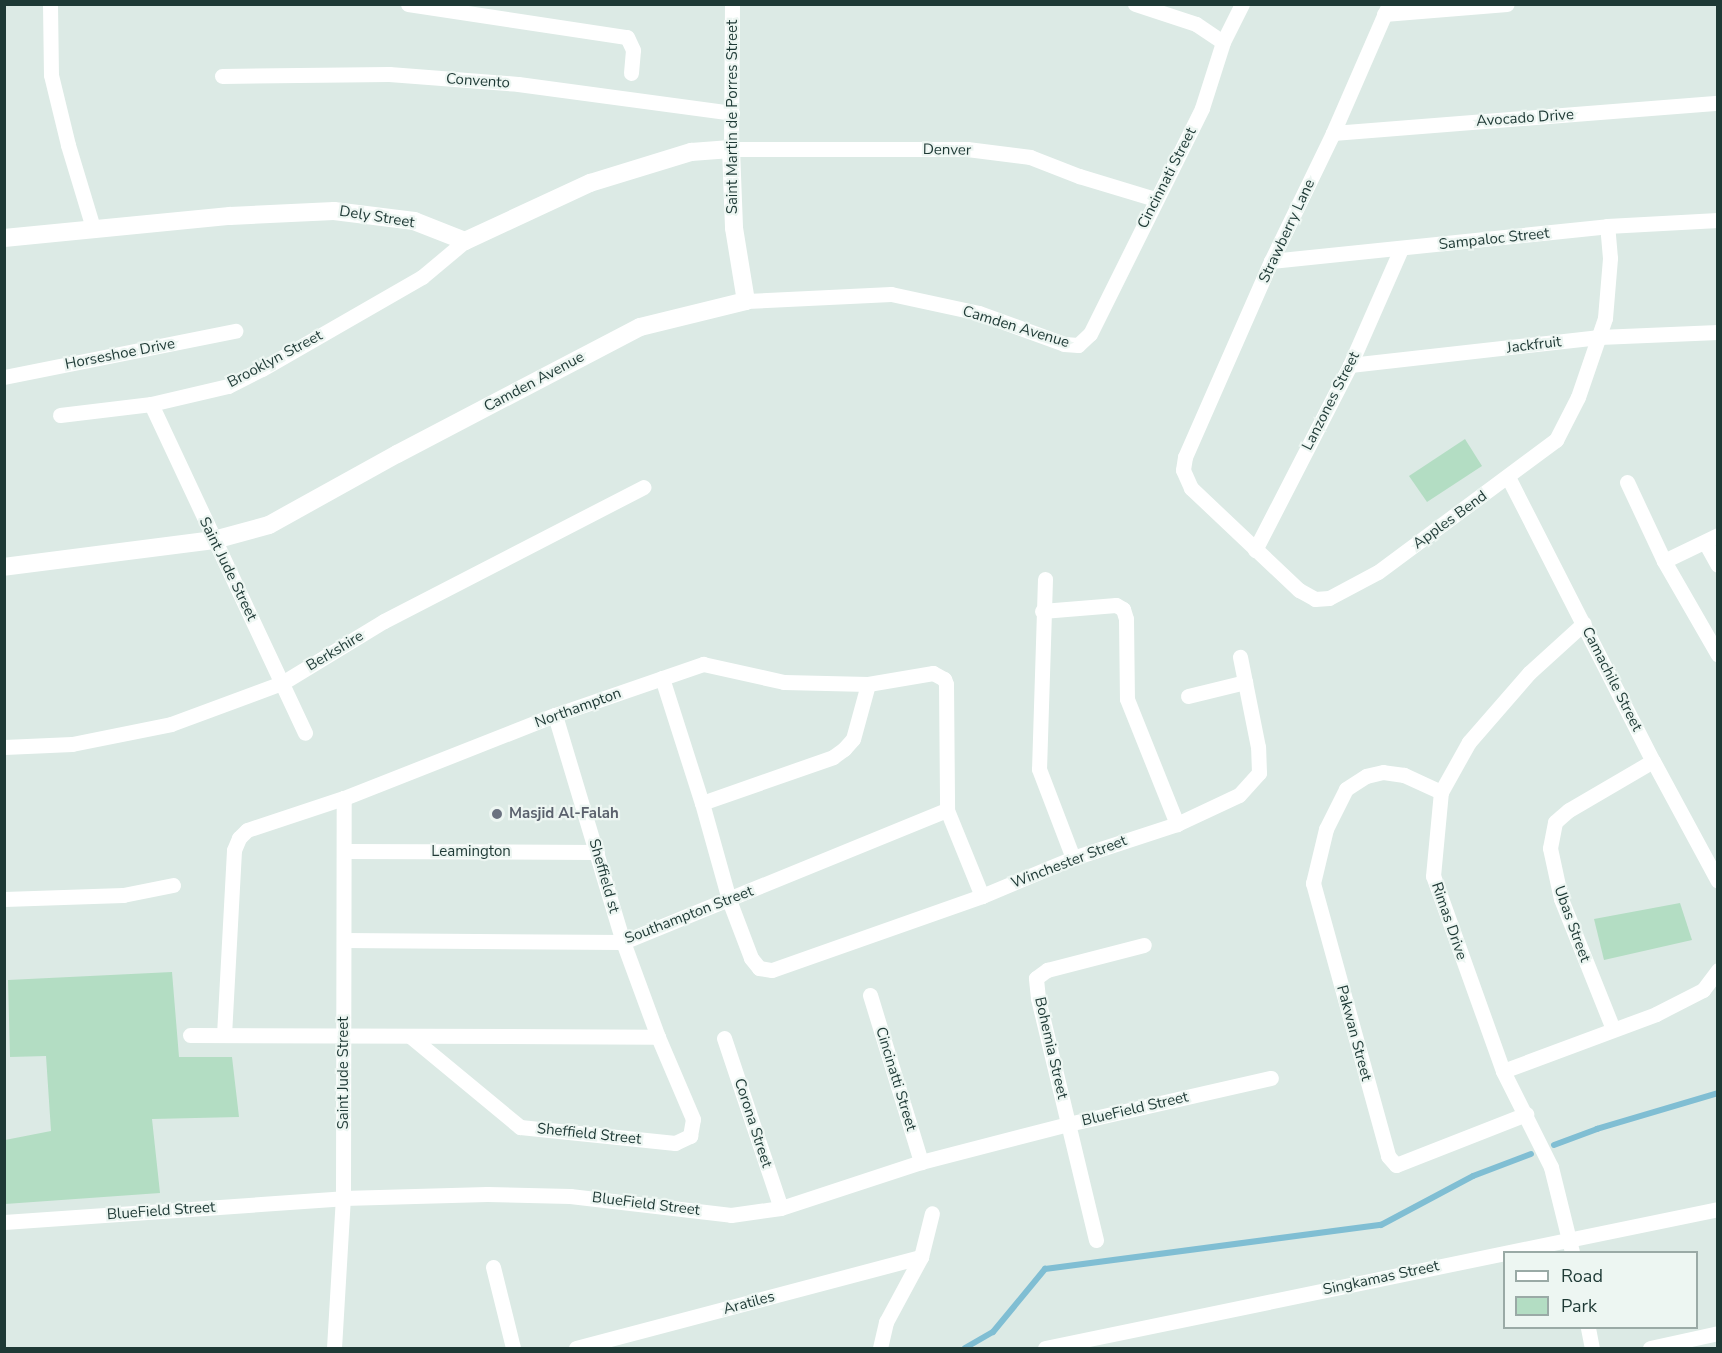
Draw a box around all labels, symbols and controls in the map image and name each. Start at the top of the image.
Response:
street label: Saint Martin de Porres Street [724,20,742,214]
street label: Convento [445,70,511,92]
street label: Avocado Drive [1476,106,1574,130]
street label: Cincinnati Street [1134,124,1200,232]
street label: Denver [923,141,971,159]
street label: Strawberry Lane [1255,176,1319,286]
street label: Dely Street [338,202,416,232]
street label: Sampaloc Street [1438,224,1550,254]
street label: Camden Avenue [960,302,1072,352]
street label: Brooklyn Street [224,326,326,392]
street label: Jackfruit [1506,333,1562,357]
street label: Horseshoe Drive [63,335,177,373]
street label: Camden Avenue [481,348,587,416]
street label: Lanzones Street [1298,349,1364,453]
street label: Apples Bend [1409,487,1491,553]
street label: Saint Jude Street [195,514,261,624]
street label: Camachile Street [1578,624,1646,734]
street label: Berkshire [303,627,367,675]
street label: Northampton [532,684,624,732]
place label: Masjid Al-Falah [509,805,619,823]
marker: Masjid Al-Falah [490,807,504,821]
street label: Winchester Street [1009,832,1129,892]
street label: Sheffield st [585,837,623,915]
street label: Leamington [431,843,511,861]
street label: Rimas Drive [1427,880,1471,962]
street label: Southampton Street [622,882,756,948]
street label: Ubas Street [1550,884,1594,964]
street label: Pakwan Street [1333,983,1375,1083]
street label: Bohemia Street [1031,995,1071,1101]
street label: Saint Jude Street [335,1016,353,1130]
street label: Cincinatti Street [872,1025,920,1133]
street label: Corona Street [730,1076,776,1170]
street label: BlueField Street [1080,1088,1190,1130]
street label: Sheffield Street [536,1120,642,1148]
street label: BlueField Street [591,1188,701,1220]
street label: BlueField Street [106,1198,216,1224]
legend [1503,1251,1698,1329]
street label: Singkamas Street [1321,1257,1441,1299]
text: Road [1561,1264,1603,1288]
street label: Aratiles [721,1288,777,1318]
text: Park [1561,1294,1597,1318]

